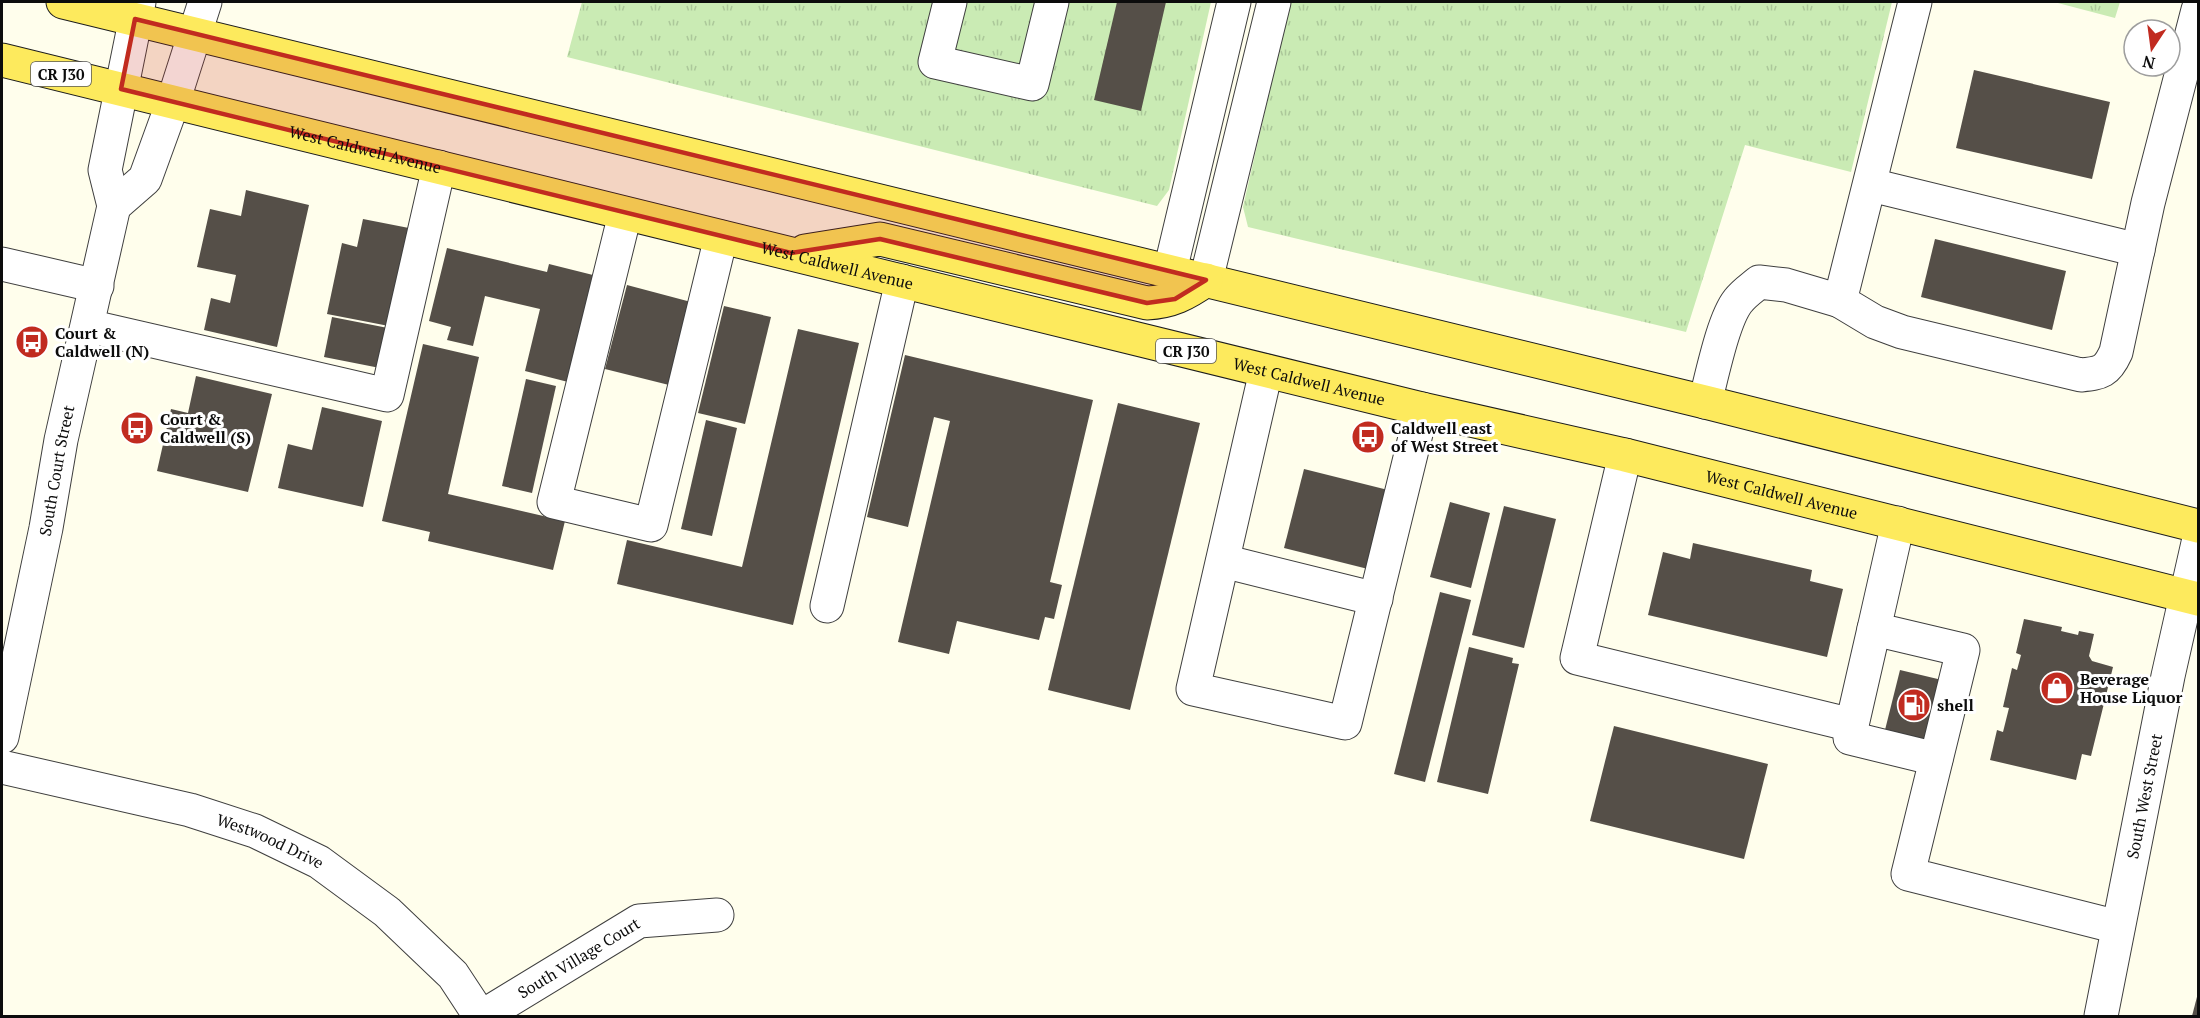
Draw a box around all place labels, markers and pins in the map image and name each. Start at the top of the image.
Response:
place label: Court & Caldwell (N) [55,322,149,362]
bus stop icon: Court & Caldwell (N) [14,324,50,360]
place label: Court & Caldwell (S) [160,408,251,448]
bus stop icon: Court & Caldwell (S) [119,410,155,446]
place label: Caldwell east of West Street [1391,417,1499,457]
bus stop icon: Caldwell east of West Street [1350,419,1386,455]
place label: Beverage House Liquor [2080,668,2182,708]
shop icon: Beverage House Liquor [2039,670,2075,706]
fuel station icon: shell [1896,687,1932,723]
place label: shell [1937,694,1974,716]

